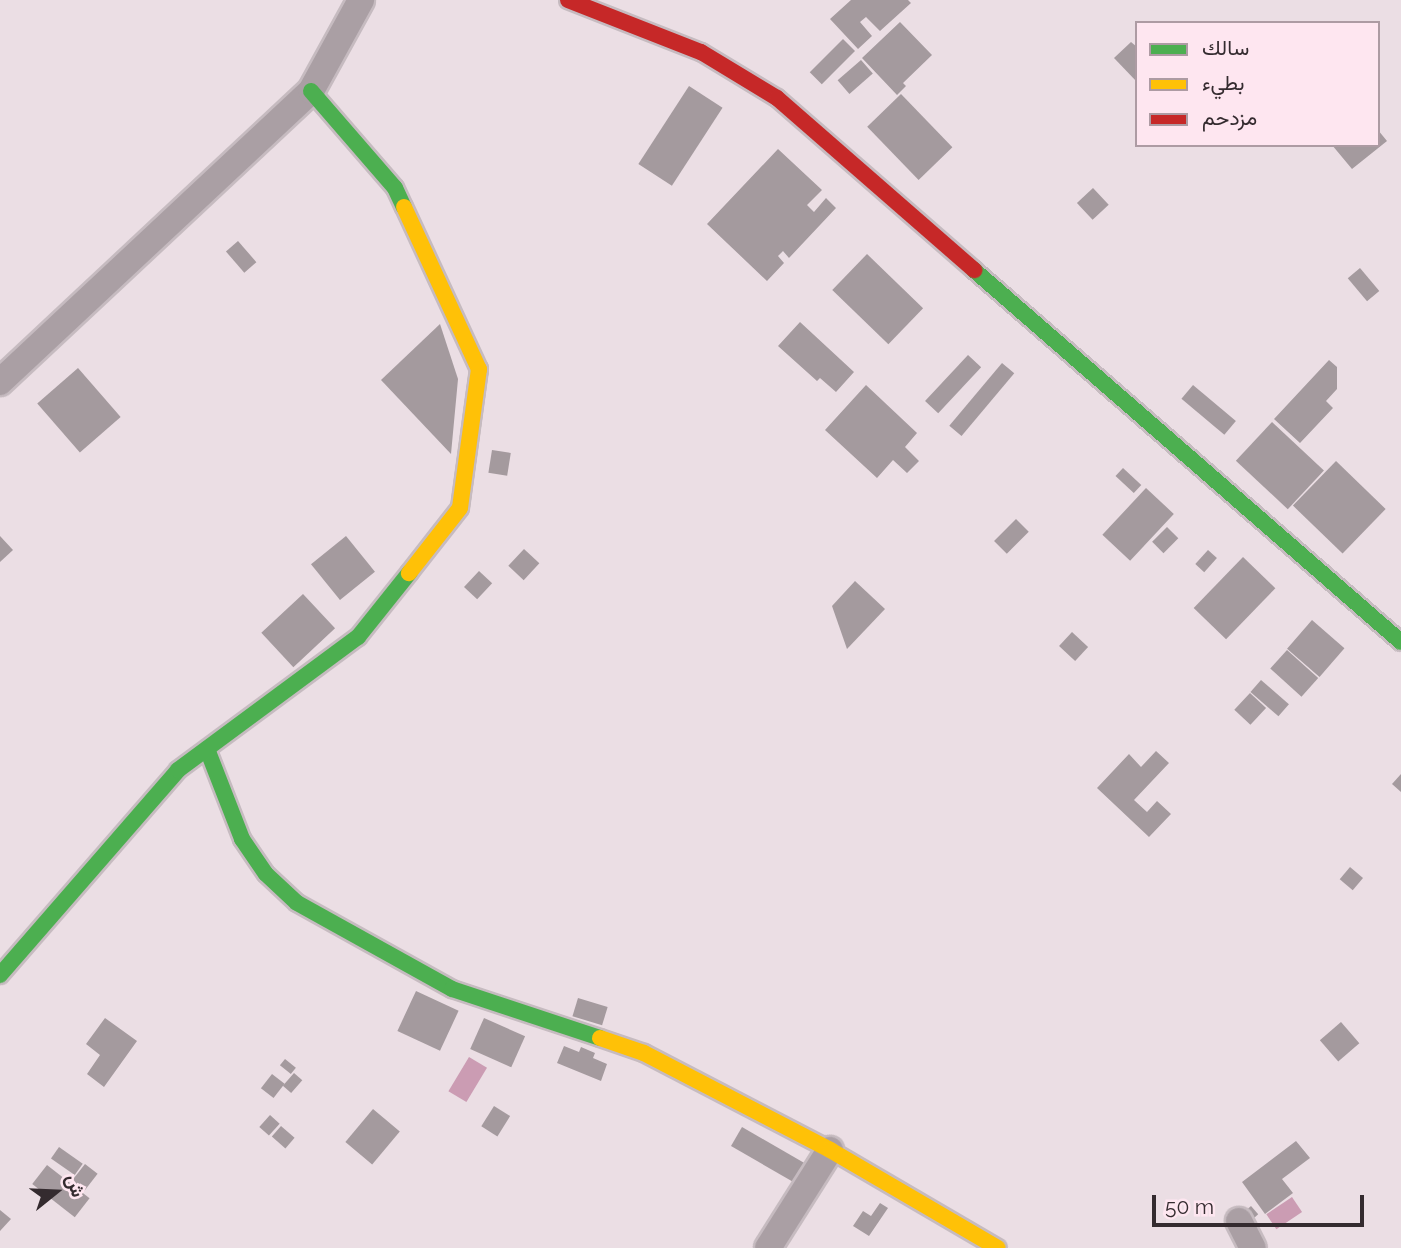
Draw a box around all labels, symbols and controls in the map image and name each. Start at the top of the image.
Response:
legend [1135,21,1380,147]
text: سالك [1202,35,1249,60]
text: بطيء [1202,70,1245,95]
text: مزدحم [1202,105,1257,130]
north arrow [21,1157,91,1227]
text: ش [62,1171,90,1200]
scale bar [1156,1182,1368,1226]
text: 50 m [1165,1194,1214,1219]

